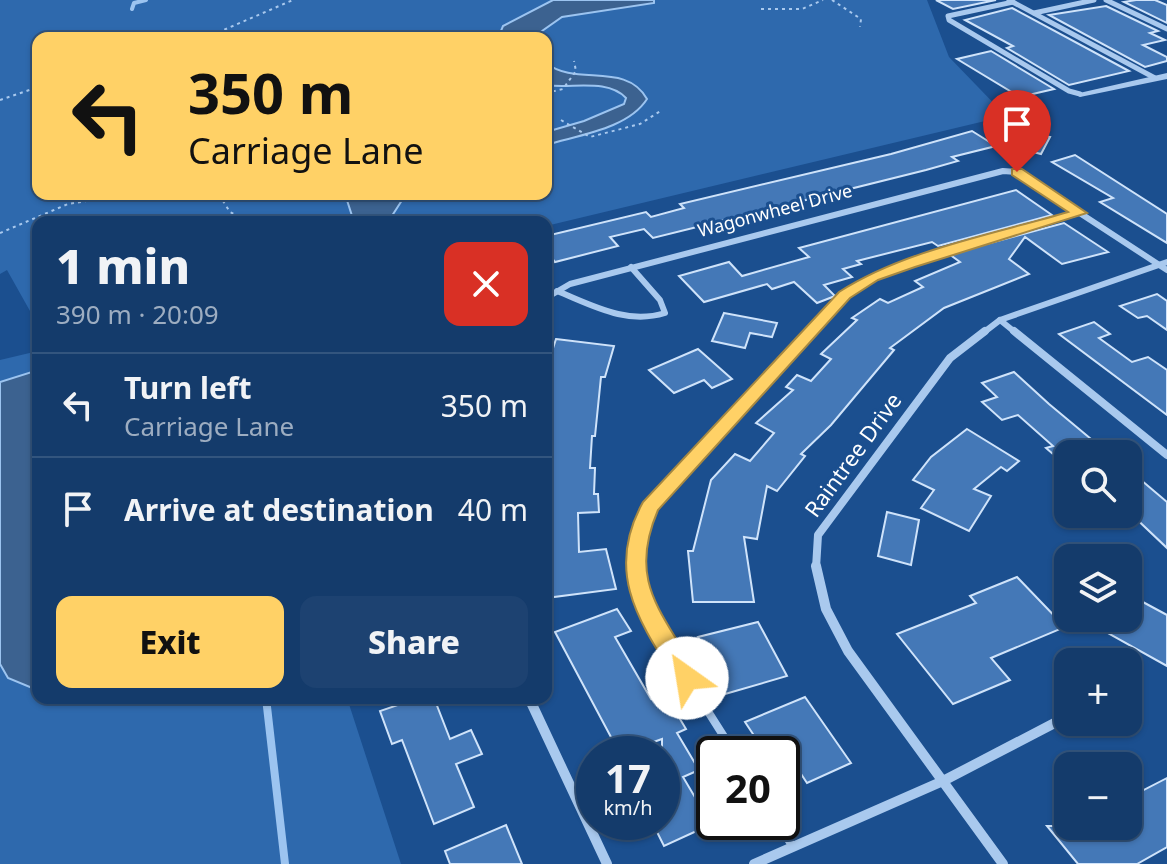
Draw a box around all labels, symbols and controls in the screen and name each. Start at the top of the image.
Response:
text: 350 m [188,54,353,130]
icon: left [56,64,160,168]
pin [983,90,1051,172]
icon: arrive [995,102,1039,146]
text: Carriage Lane [188,126,424,175]
street label: Wagonwheel Drive [695,178,855,242]
text: 1 min [56,233,190,298]
button: close [444,242,528,326]
text: 390 m · 20:09 [56,296,219,332]
text: Turn left [124,367,252,408]
icon: left [56,383,100,427]
text: 350 m [441,385,528,426]
street label: Raintree Drive [797,386,907,523]
text: Carriage Lane [124,408,294,444]
map controls [1054,440,1142,840]
button: search [1054,440,1142,528]
icon: arrive [56,487,100,531]
text: Arrive at destination [124,489,434,530]
text: 40 m [458,489,528,530]
button: layers [1054,544,1142,632]
button: Exit [56,596,284,688]
button: Share [300,596,528,688]
position arrow [645,636,729,720]
button: + [1054,648,1142,736]
speed limit sign: 20 [696,736,800,840]
text: 17 [605,750,651,805]
button: − [1054,752,1142,840]
text: km/h [603,794,653,821]

